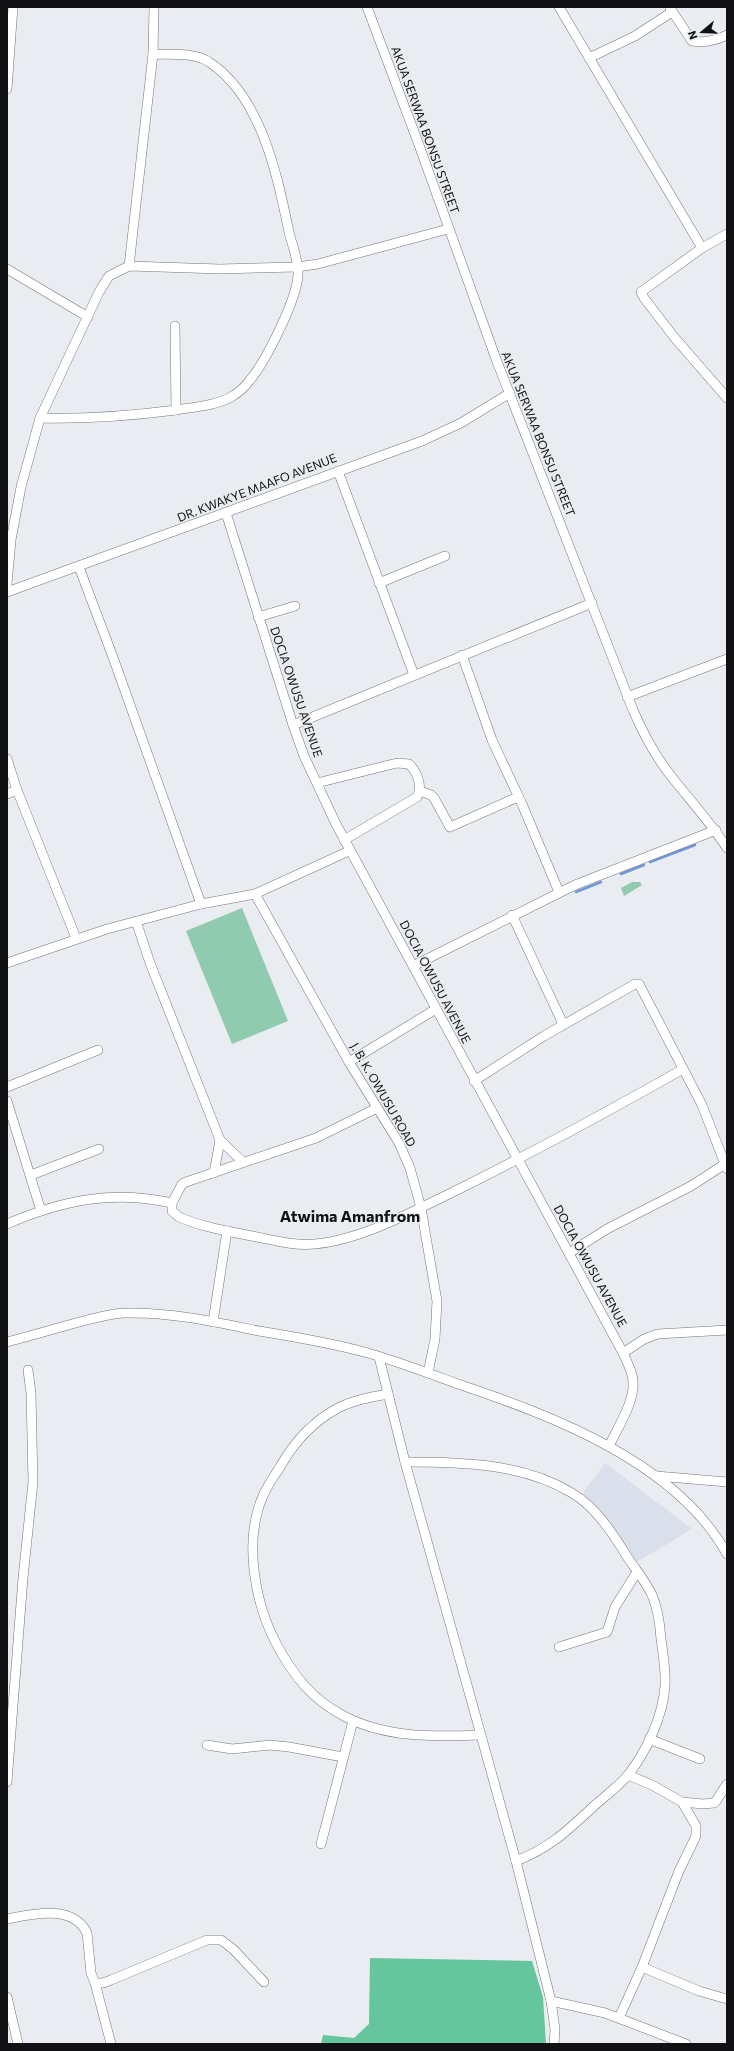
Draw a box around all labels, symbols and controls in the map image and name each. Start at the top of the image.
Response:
north arrow [682,12,722,52]
text: N [685,29,700,41]
street label: AKUA SERWAA BONSU STREET [389,44,463,215]
street label: AKUA SERWAA BONSU STREET [499,349,579,518]
street label: DR. KWAKYE MAAFO AVENUE [175,450,338,524]
street label: DOCIA OWUSU AVENUE [268,625,326,759]
street label: DOCIA OWUSU AVENUE [398,918,474,1045]
street label: J. B. K. OWUSU ROAD [347,1040,419,1150]
street label: DOCIA OWUSU AVENUE [552,1202,630,1329]
district label: Atwima Amanfrom [280,1206,420,1225]

